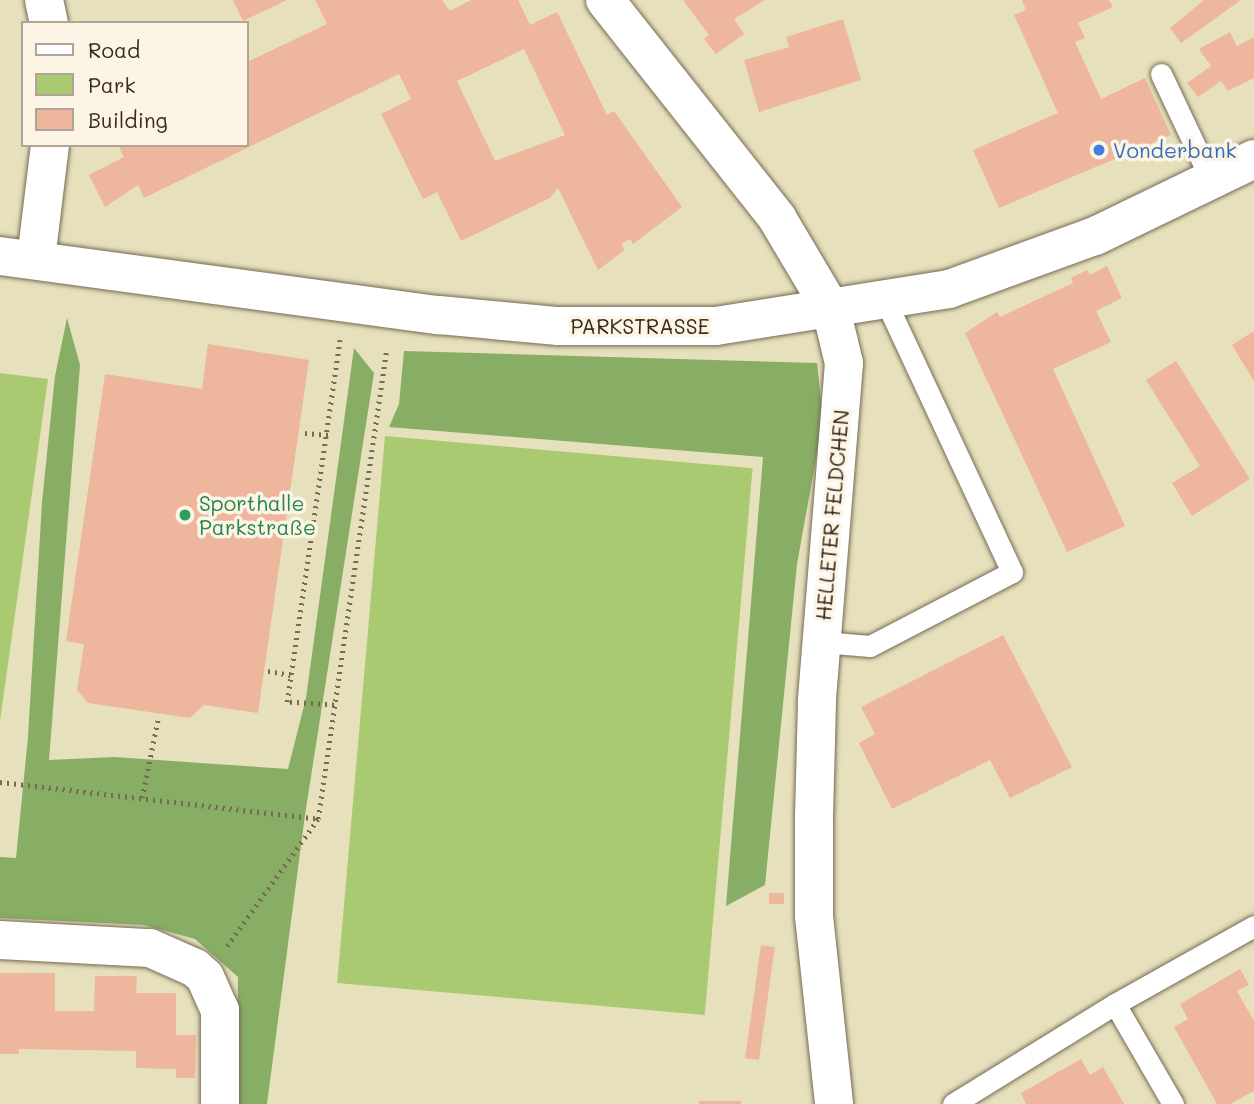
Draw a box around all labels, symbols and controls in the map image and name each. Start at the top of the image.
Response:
legend [21,21,248,147]
text: Road [88,36,140,63]
text: Park [88,71,136,98]
text: Building [88,106,168,133]
place label: Vonderbank [1113,137,1237,163]
marker: Vonderbank [1091,142,1107,158]
street label: PARKSTRASSE [570,313,710,339]
street label: HELLETER FELDCHEN [810,408,854,622]
place label: Sporthalle Parkstraße [199,490,316,540]
marker: Sporthalle Parkstraße [177,507,193,523]

